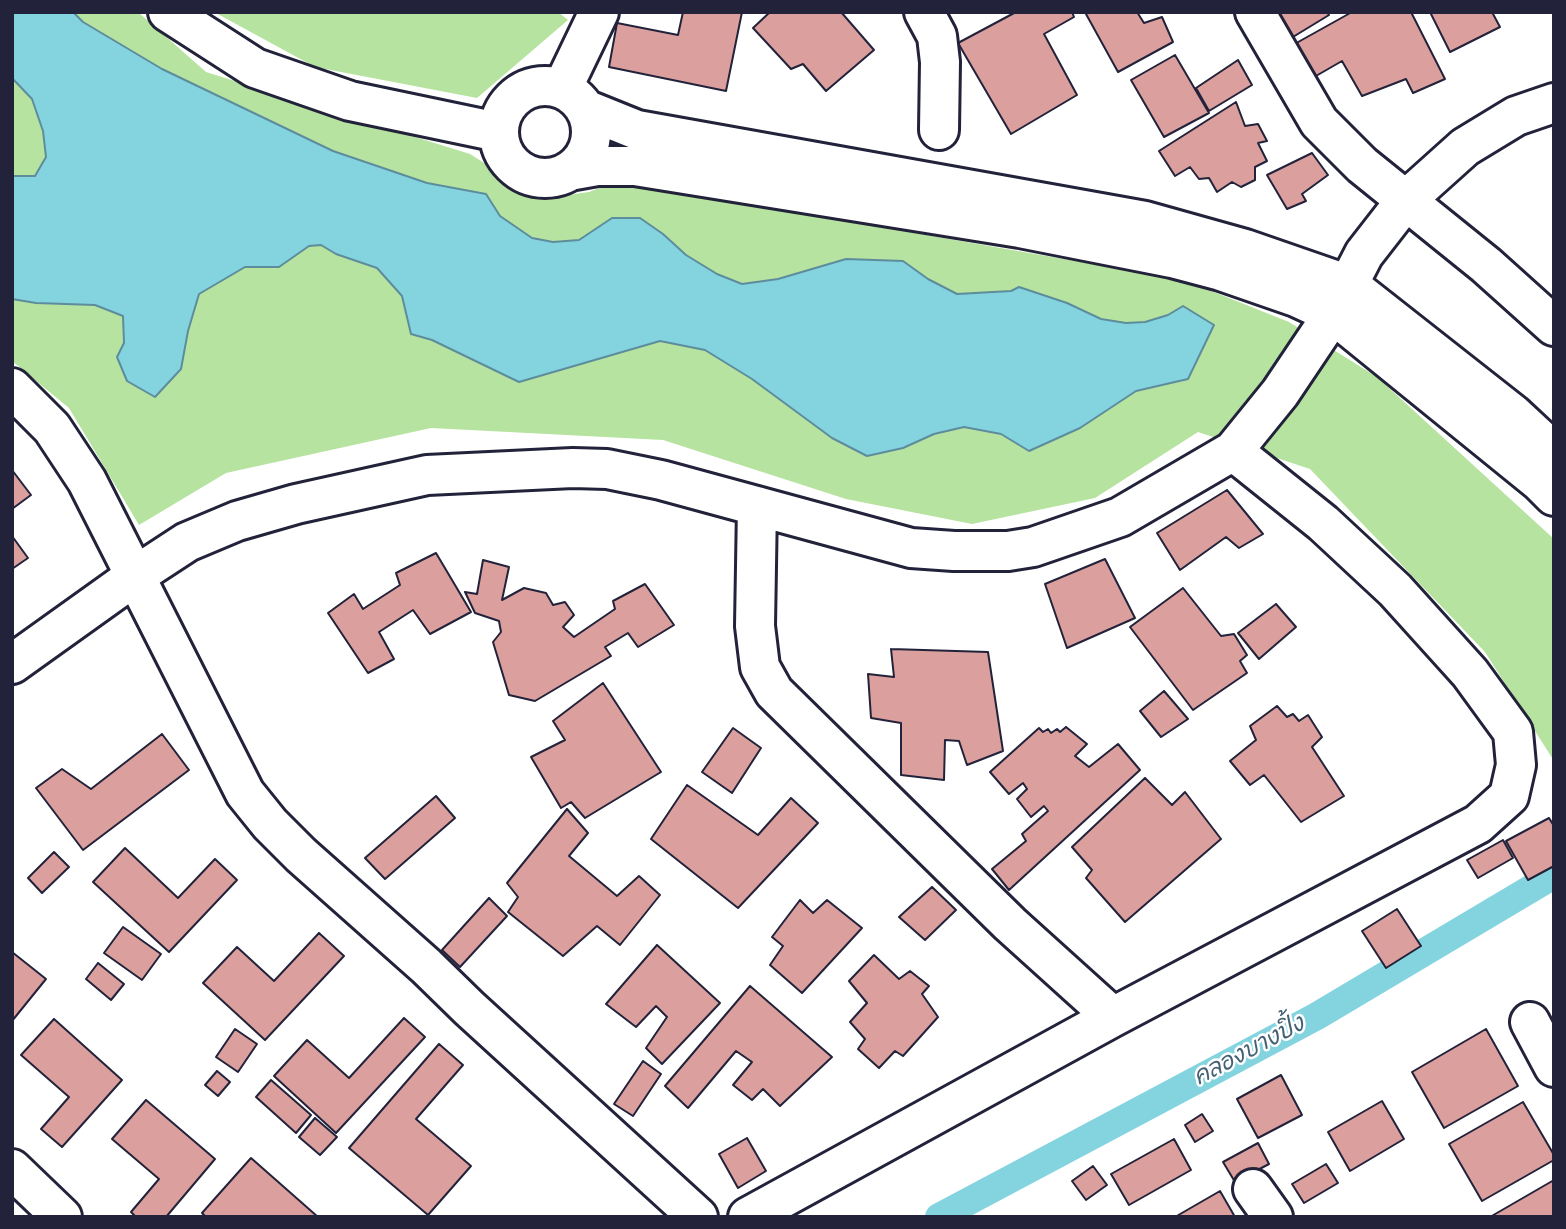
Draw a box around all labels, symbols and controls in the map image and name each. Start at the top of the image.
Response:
water label: คลองบางปิ้ง [1189,1010,1309,1092]

